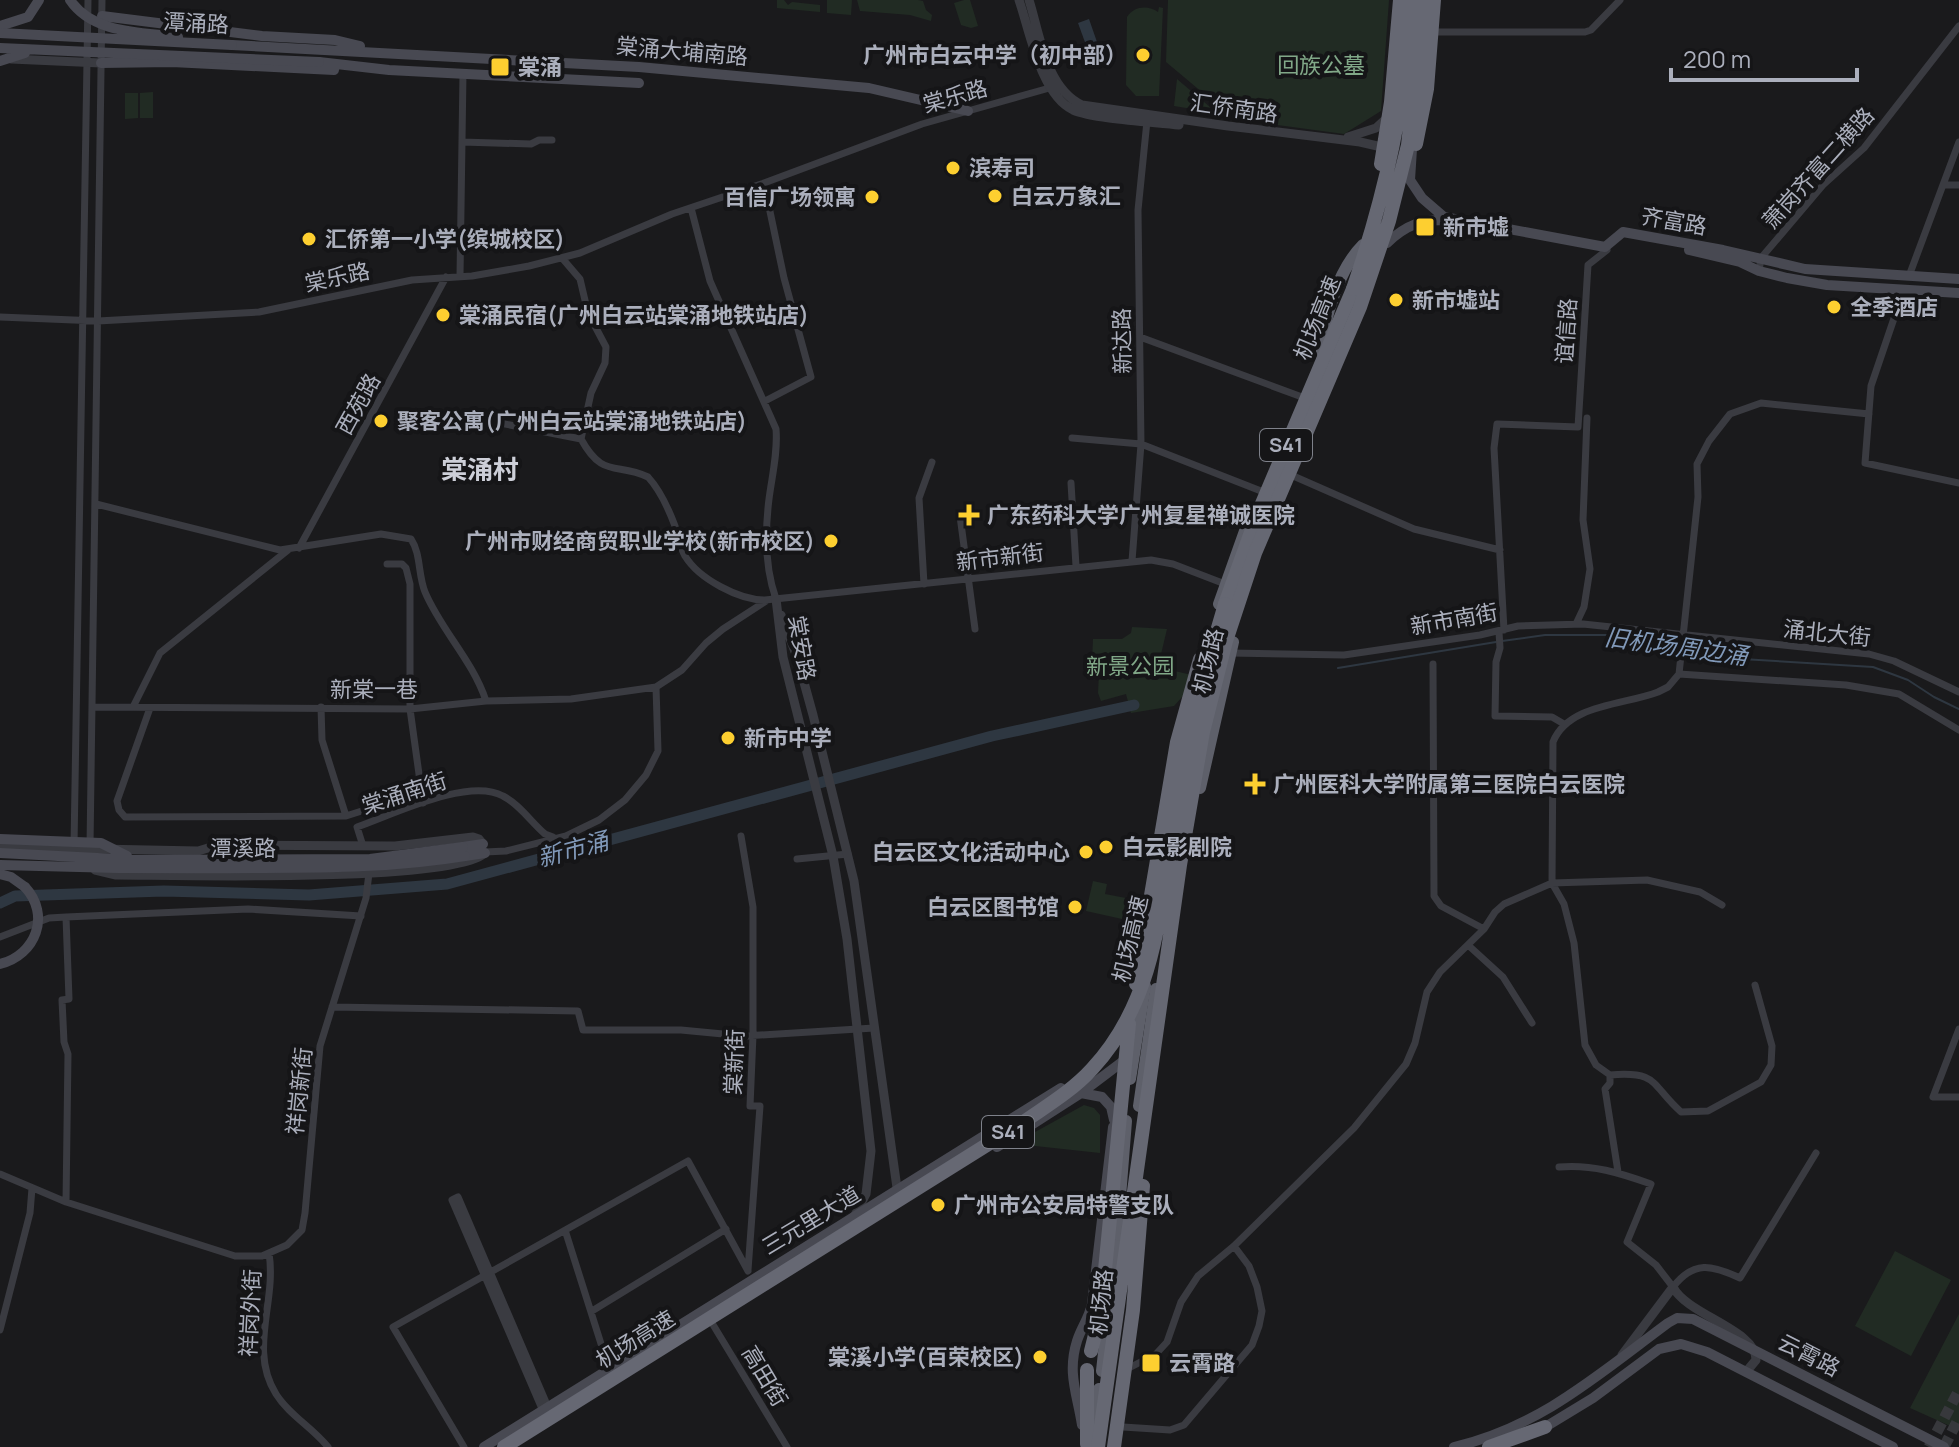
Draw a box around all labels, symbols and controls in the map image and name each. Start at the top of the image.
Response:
street label: 潭涌路 [162,6,230,40]
street label: 棠涌大埔南路 [615,30,749,72]
scale bar [1671,32,1857,82]
place label: 广州市白云中学（初中部） [863,40,1127,70]
text: 200 m [1683,42,1751,75]
marker: 广州市白云中学（初中部） [1134,46,1152,64]
park label: 回族公墓 [1277,50,1365,80]
place label: 棠涌 [518,52,562,82]
marker: 棠涌 [489,56,511,78]
street label: 棠乐路 [919,72,991,120]
street label: 汇侨南路 [1188,87,1280,129]
street label: 萧岗齐富二横路 [1755,101,1881,235]
place label: 滨寿司 [969,153,1035,183]
marker: 滨寿司 [944,159,962,177]
place label: 白云万象汇 [1011,181,1121,211]
place label: 百信广场领寓 [724,182,856,212]
marker: 白云万象汇 [986,187,1004,205]
marker: 百信广场领寓 [863,188,881,206]
street label: 齐富路 [1639,200,1709,242]
place label: 新市墟 [1443,212,1509,242]
marker: 新市墟 [1414,216,1436,238]
place label: 汇侨第一小学(缤城校区) [325,224,565,254]
marker: 汇侨第一小学(缤城校区) [300,230,318,248]
street label: 棠乐路 [302,255,372,299]
street label: 机场高速 [1287,272,1347,364]
place label: 新市墟站 [1412,285,1500,315]
marker: 新市墟站 [1387,291,1405,309]
place label: 全季酒店 [1850,292,1938,322]
street label: 谊信路 [1549,297,1583,365]
marker: 全季酒店 [1825,298,1843,316]
place label: 棠涌民宿(广州白云站棠涌地铁站店) [459,300,809,330]
marker: 棠涌民宿(广州白云站棠涌地铁站店) [434,306,452,324]
street label: 新达路 [1106,308,1138,374]
street label: 西苑路 [329,368,387,440]
place label: 聚客公寓(广州白云站棠涌地铁站店) [397,406,747,436]
marker: 聚客公寓(广州白云站棠涌地铁站店) [372,412,390,430]
road number: S41 [1260,429,1312,461]
district label: 棠涌村 [441,451,519,487]
place label: 广东药科大学广州复星禅诚医院 [987,500,1295,530]
marker: 广东药科大学广州复星禅诚医院 [958,504,980,526]
place label: 广州市财经商贸职业学校(新市校区) [465,526,815,556]
marker: 广州市财经商贸职业学校(新市校区) [822,532,840,550]
street label: 新市新街 [954,537,1046,577]
street label: 新市南街 [1408,597,1500,641]
street label: 棠安路 [781,613,823,683]
street label: 涌北大街 [1782,613,1872,653]
water label: 旧机场周边涌 [1603,619,1753,672]
street label: 机场路 [1186,625,1230,697]
park label: 新景公园 [1086,651,1174,681]
street label: 新棠一巷 [330,674,418,704]
place label: 新市中学 [744,723,832,753]
marker: 新市中学 [719,729,737,747]
street label: 棠涌南街 [358,765,450,821]
place label: 广州医科大学附属第三医院白云医院 [1273,769,1625,799]
marker: 广州医科大学附属第三医院白云医院 [1244,773,1266,795]
water label: 新市涌 [534,823,615,874]
place label: 白云影剧院 [1122,832,1232,862]
street label: 潭溪路 [210,833,276,863]
place label: 白云区文化活动中心 [872,837,1070,867]
marker: 白云影剧院 [1097,838,1115,856]
marker: 白云区文化活动中心 [1077,843,1095,861]
place label: 白云区图书馆 [927,892,1059,922]
street label: 机场高速 [1105,893,1155,985]
marker: 白云区图书馆 [1066,898,1084,916]
street label: 棠新街 [718,1028,750,1096]
street label: 祥岗新街 [279,1046,319,1136]
road number: S41 [982,1116,1034,1148]
street label: 三元里大道 [756,1179,866,1261]
place label: 广州市公安局特警支队 [954,1190,1174,1220]
marker: 广州市公安局特警支队 [929,1196,947,1214]
street label: 祥岗外街 [233,1268,267,1358]
street label: 机场路 [1083,1268,1119,1336]
street label: 机场高速 [590,1303,680,1375]
street label: 云霄路 [1773,1327,1845,1383]
street label: 高田街 [735,1340,795,1412]
place label: 棠溪小学(百荣校区) [828,1342,1024,1372]
marker: 棠溪小学(百荣校区) [1031,1348,1049,1366]
place label: 云霄路 [1169,1348,1235,1378]
marker: 云霄路 [1140,1352,1162,1374]

